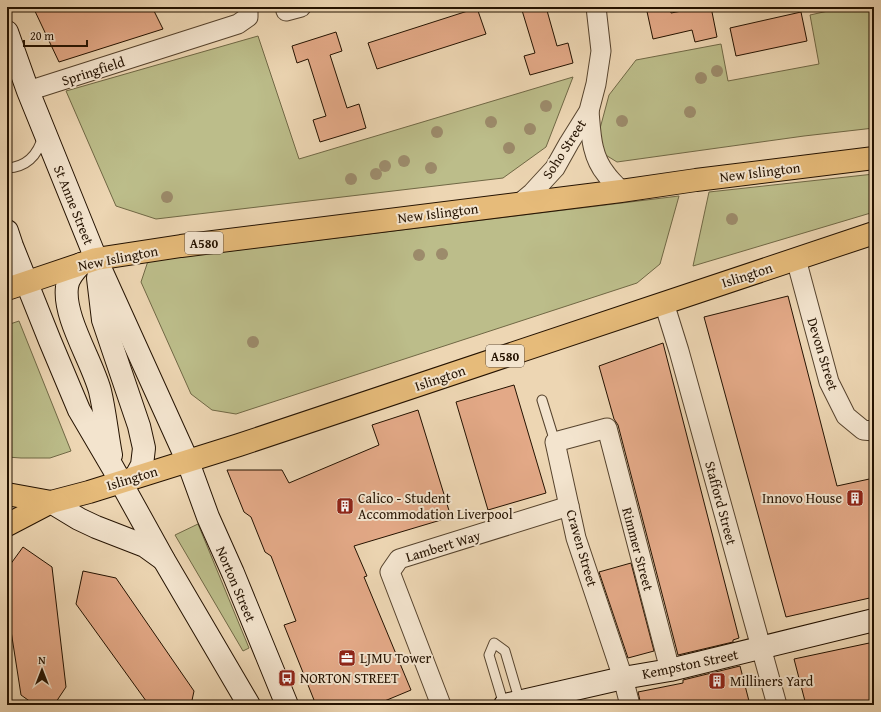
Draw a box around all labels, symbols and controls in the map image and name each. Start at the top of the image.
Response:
scale bar [24,22,87,48]
text: 20 m [30,27,54,44]
street label: Springfield [59,51,128,91]
street label: Soho Street [537,115,591,183]
street label: New Islington [718,157,802,187]
street label: St Anne Street [49,162,99,248]
street label: New Islington [396,198,480,228]
road number: A580 [185,232,223,254]
street label: New Islington [76,240,160,276]
street label: Islington [719,257,775,293]
street label: Devon Street [802,315,844,393]
road number: A580 [486,345,524,367]
street label: Islington [412,360,468,396]
street label: Stafford Street [700,459,742,547]
street label: Islington [104,461,160,495]
place label: Calico - Student Accommodation Liverpool [358,488,513,524]
place label: Innovo House [762,488,842,508]
building icon: Innovo House [845,488,865,508]
building icon: Calico - Student Accommodation Liverpool [335,496,355,516]
street label: Rimmer Street [617,505,659,593]
street label: Craven Street [561,507,603,589]
street label: Lambert Way [403,525,483,567]
street label: Norton Street [211,543,261,625]
street label: Kempston Street [640,644,740,684]
office icon: LJMU Tower [337,648,357,668]
place label: LJMU Tower [360,648,431,668]
north arrow [22,650,62,690]
text: N [38,652,46,668]
bus stop icon: NORTON STREET [277,668,297,688]
place label: NORTON STREET [300,668,399,688]
building icon: Milliners Yard [707,671,727,691]
place label: Milliners Yard [730,671,814,691]

